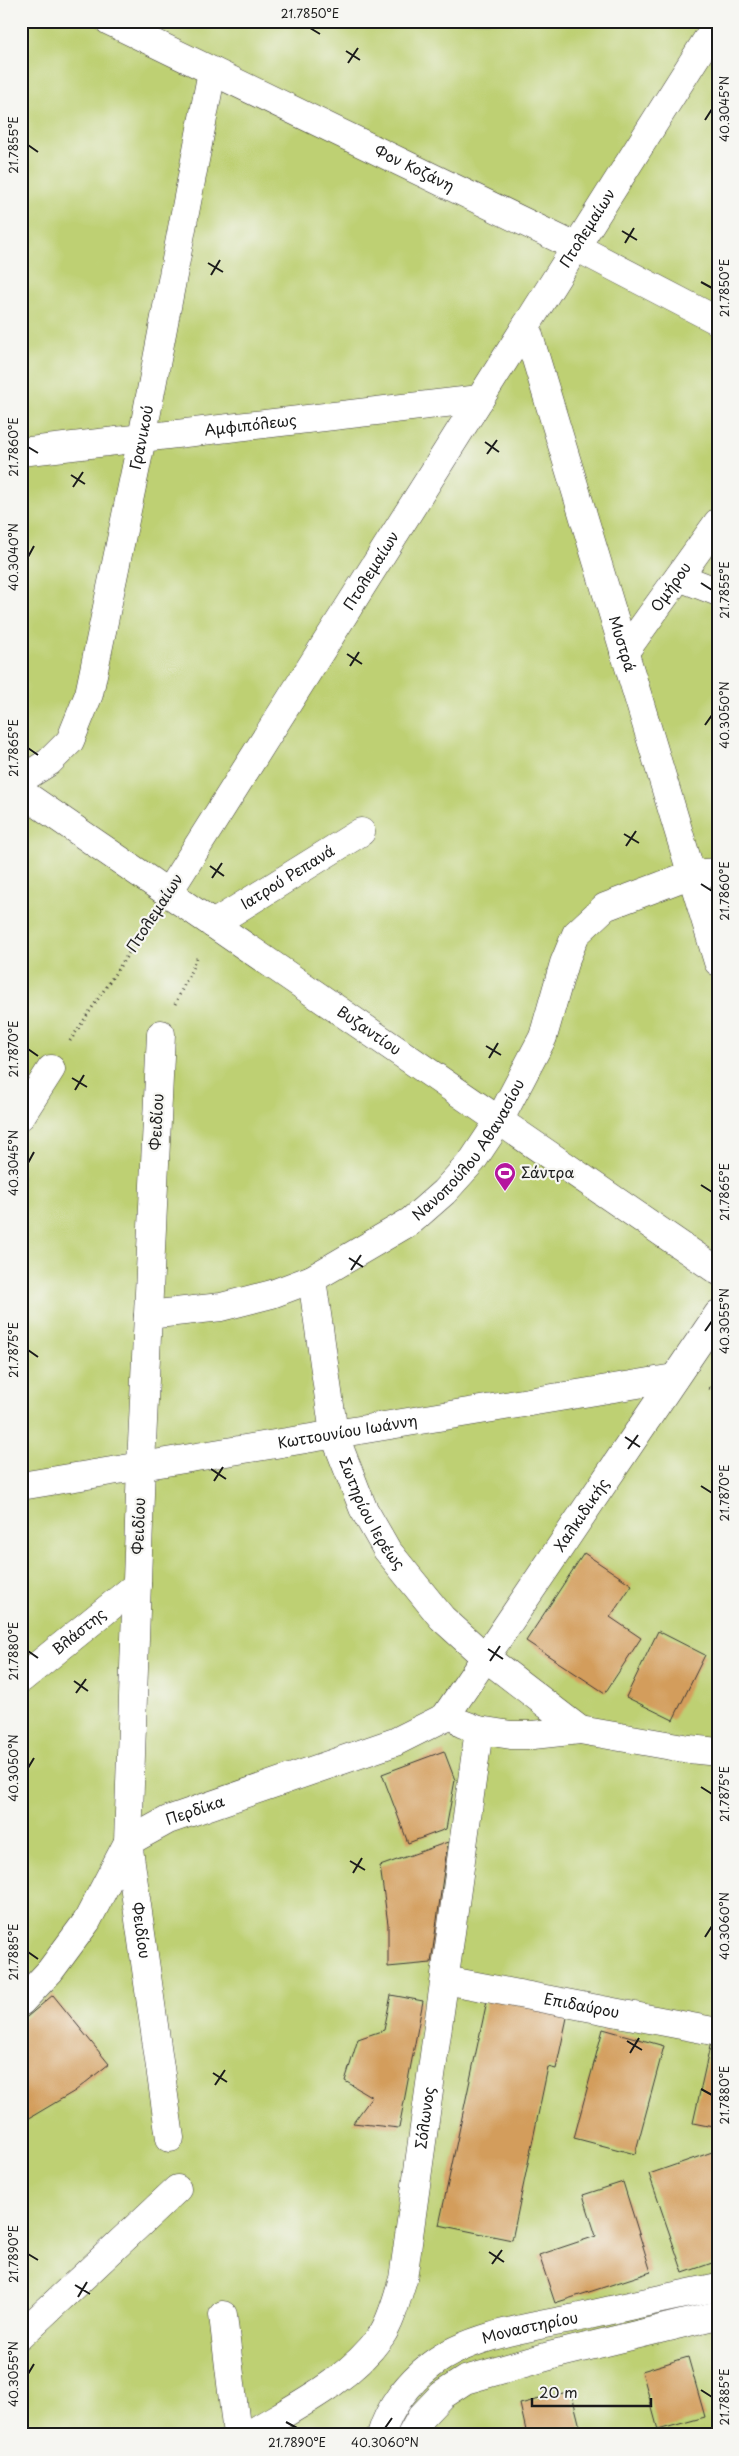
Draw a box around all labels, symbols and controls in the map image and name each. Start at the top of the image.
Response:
text: 21.7850°E [281,4,339,22]
text: 40.3045°N [715,76,733,142]
text: 21.7855°E [4,116,22,174]
street label: Φον Κοζάνη [371,138,459,196]
street label: Πτολεμαίων [553,183,620,272]
text: 21.7850°E [715,259,733,317]
street label: Γρανικού [123,403,158,472]
street label: Αμφιπόλεως [203,407,298,441]
text: 21.7860°E [4,417,22,477]
text: 40.3040°N [4,523,22,591]
street label: Πτολεμαίων [336,526,404,614]
street label: Ομήρου [644,557,696,616]
text: 21.7855°E [715,561,733,619]
street label: Μυστρά [604,612,643,674]
text: 40.3050°N [715,681,733,749]
text: 21.7865°E [4,719,22,777]
street label: Ιατρού Ρεπανά [235,838,339,914]
text: 21.7860°E [715,861,733,921]
street label: Πτολεμαίων [120,868,188,956]
street label: Βυζαντίου [333,999,406,1060]
text: 21.7870°E [4,1021,22,1077]
street label: Νανοπούλου Αθανασίου [406,1074,529,1225]
street label: Φειδίου [143,1093,168,1151]
text: 40.3045°N [4,1130,22,1196]
place label: Σάντρα [521,1160,574,1183]
sports icon: Σάντρα [493,1161,517,1192]
text: 21.7865°E [715,1163,733,1221]
text: 40.3055°N [715,1288,733,1354]
text: 21.7875°E [4,1322,22,1378]
street label: Κωττουνίου Ιωάννη [276,1408,419,1453]
street label: Σωτηρίου Ιερέως [334,1454,412,1574]
text: 21.7870°E [715,1465,733,1521]
street label: Χαλκιδικής [547,1473,614,1556]
street label: Φειδίου [125,1497,150,1555]
street label: Βλάστης [46,1601,110,1660]
text: 21.7880°E [4,1622,22,1680]
text: 40.3050°N [4,1734,22,1802]
text: 21.7875°E [715,1766,733,1822]
street label: Περδίκα [162,1788,227,1830]
text: 40.3060°N [715,1892,733,1960]
street label: Φειδίου [127,1900,157,1960]
text: 21.7885°E [4,1923,22,1981]
street label: Επιδαύρου [542,1986,622,2023]
text: 21.7880°E [715,2066,733,2124]
street label: Σόλωνος [408,2085,440,2150]
text: 21.7890°E [4,2225,22,2283]
street label: Μοναστηρίου [479,2305,580,2349]
text: 40.3055°N [4,2341,22,2407]
text: 21.7885°E [715,2368,733,2426]
scale bar [532,2376,650,2408]
text: 20 m [539,2380,578,2403]
text: 21.7890°E [268,2433,326,2451]
text: 40.3060°N [351,2433,419,2451]

